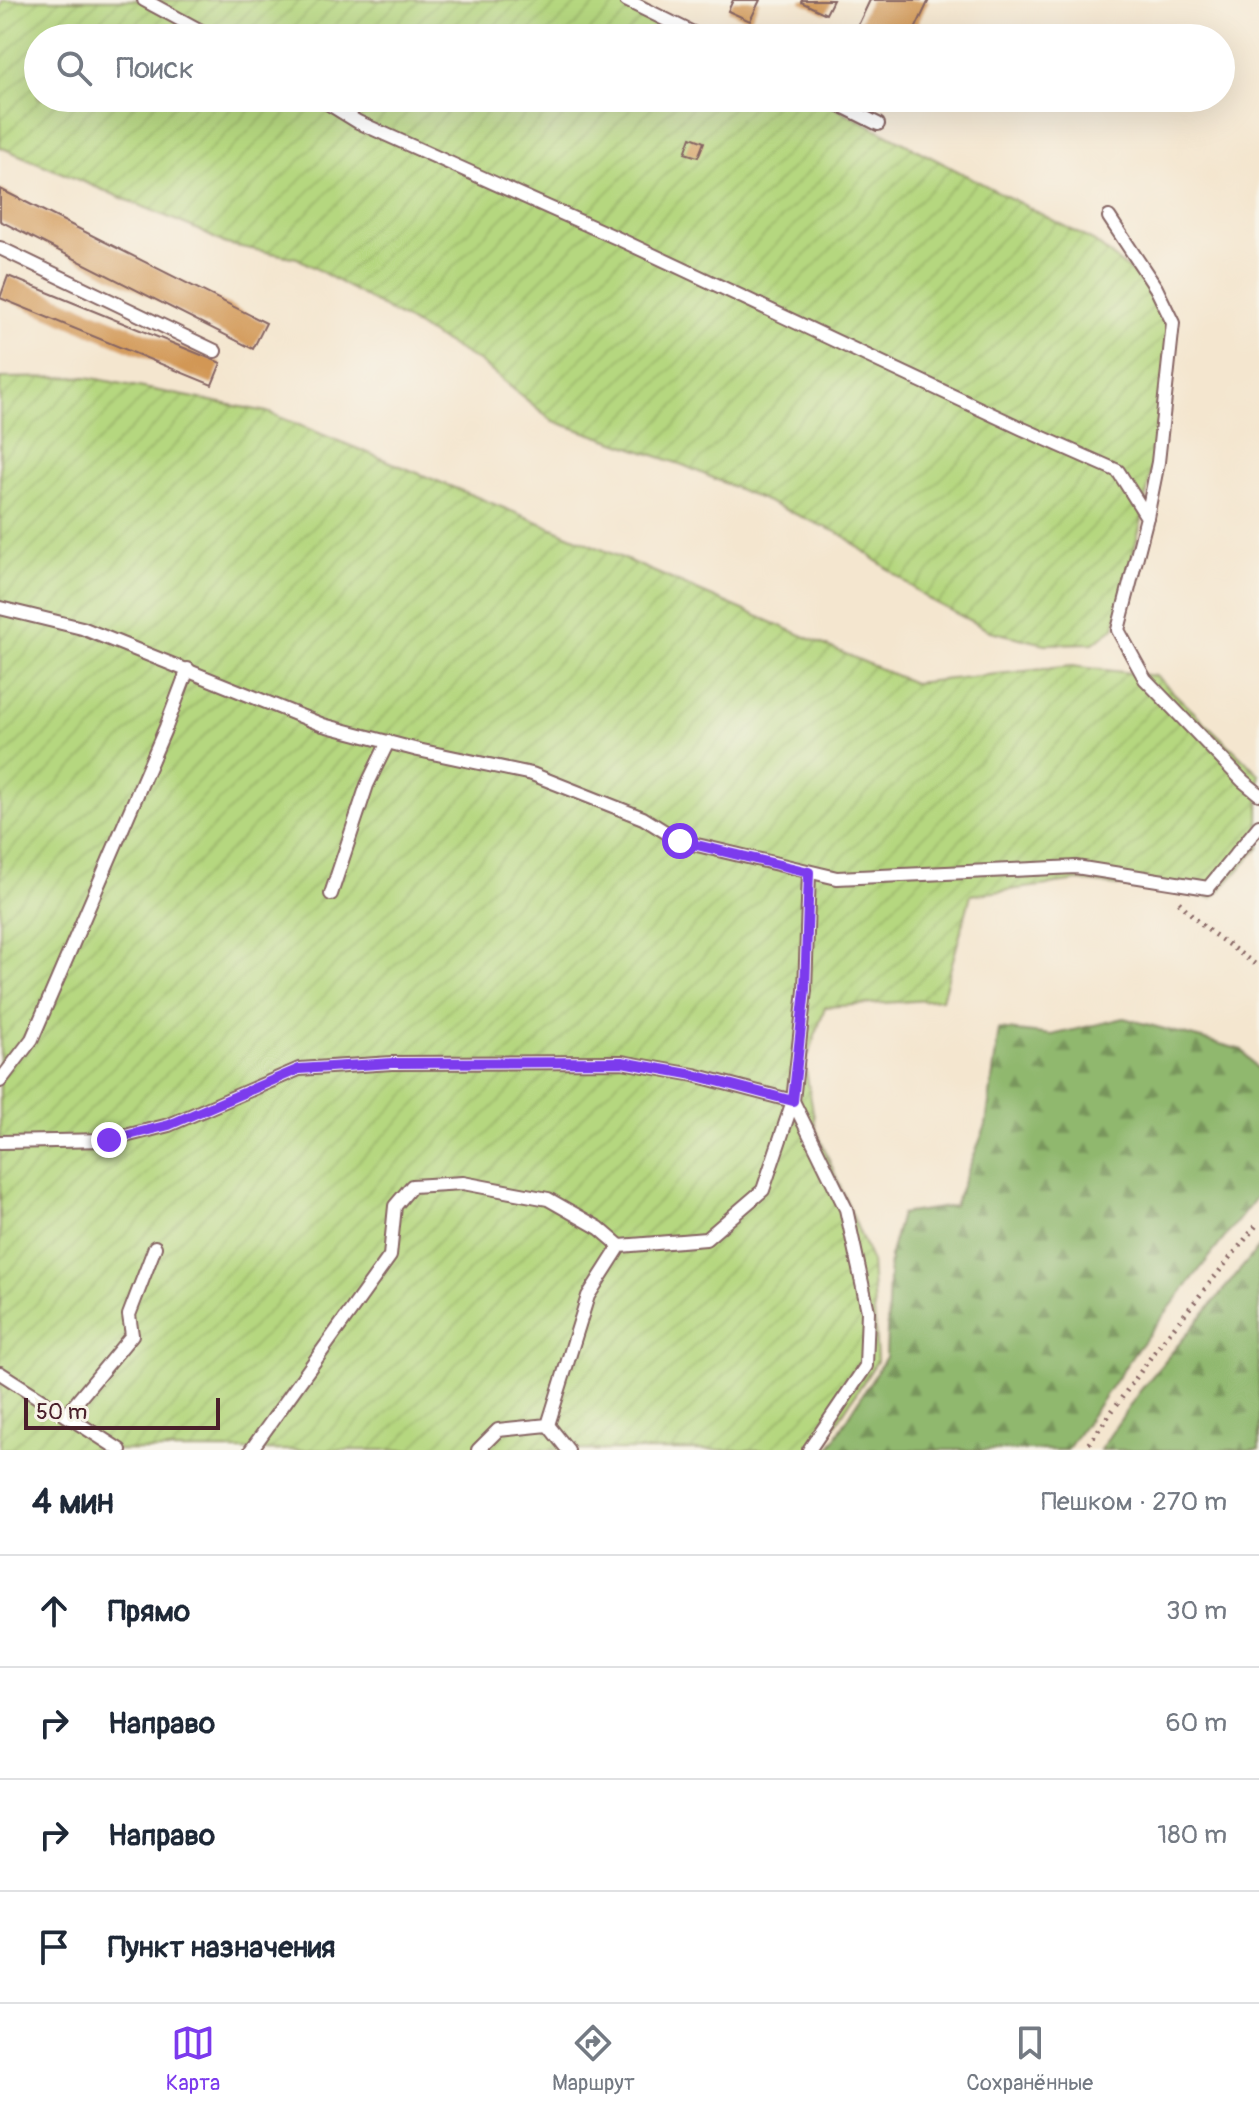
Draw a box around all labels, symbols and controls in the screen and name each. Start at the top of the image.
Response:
search box [24,24,1235,112]
icon: search [52,46,96,90]
text: Поиск [116,50,194,87]
route start [662,823,698,859]
route end [91,1122,127,1158]
scale bar [24,1394,220,1430]
text: 50 m [36,1398,87,1426]
text: 4 мин [32,1481,114,1524]
text: Пешком · 270 m [1041,1486,1227,1518]
icon: ahead [32,1589,76,1633]
text: Прямо [108,1593,190,1630]
text: 30 m [1166,1595,1227,1627]
icon: right [32,1701,76,1745]
text: Направо [108,1705,215,1742]
text: 60 m [1165,1707,1227,1739]
icon: right [32,1813,76,1857]
text: Направо [108,1817,215,1854]
text: 180 m [1157,1819,1227,1851]
icon: arrive [32,1925,76,1969]
text: Пункт назначения [108,1929,335,1966]
tab: Карта [166,2021,220,2097]
tab: Маршрут [552,2021,635,2097]
tab: Сохранённые [966,2021,1093,2097]

